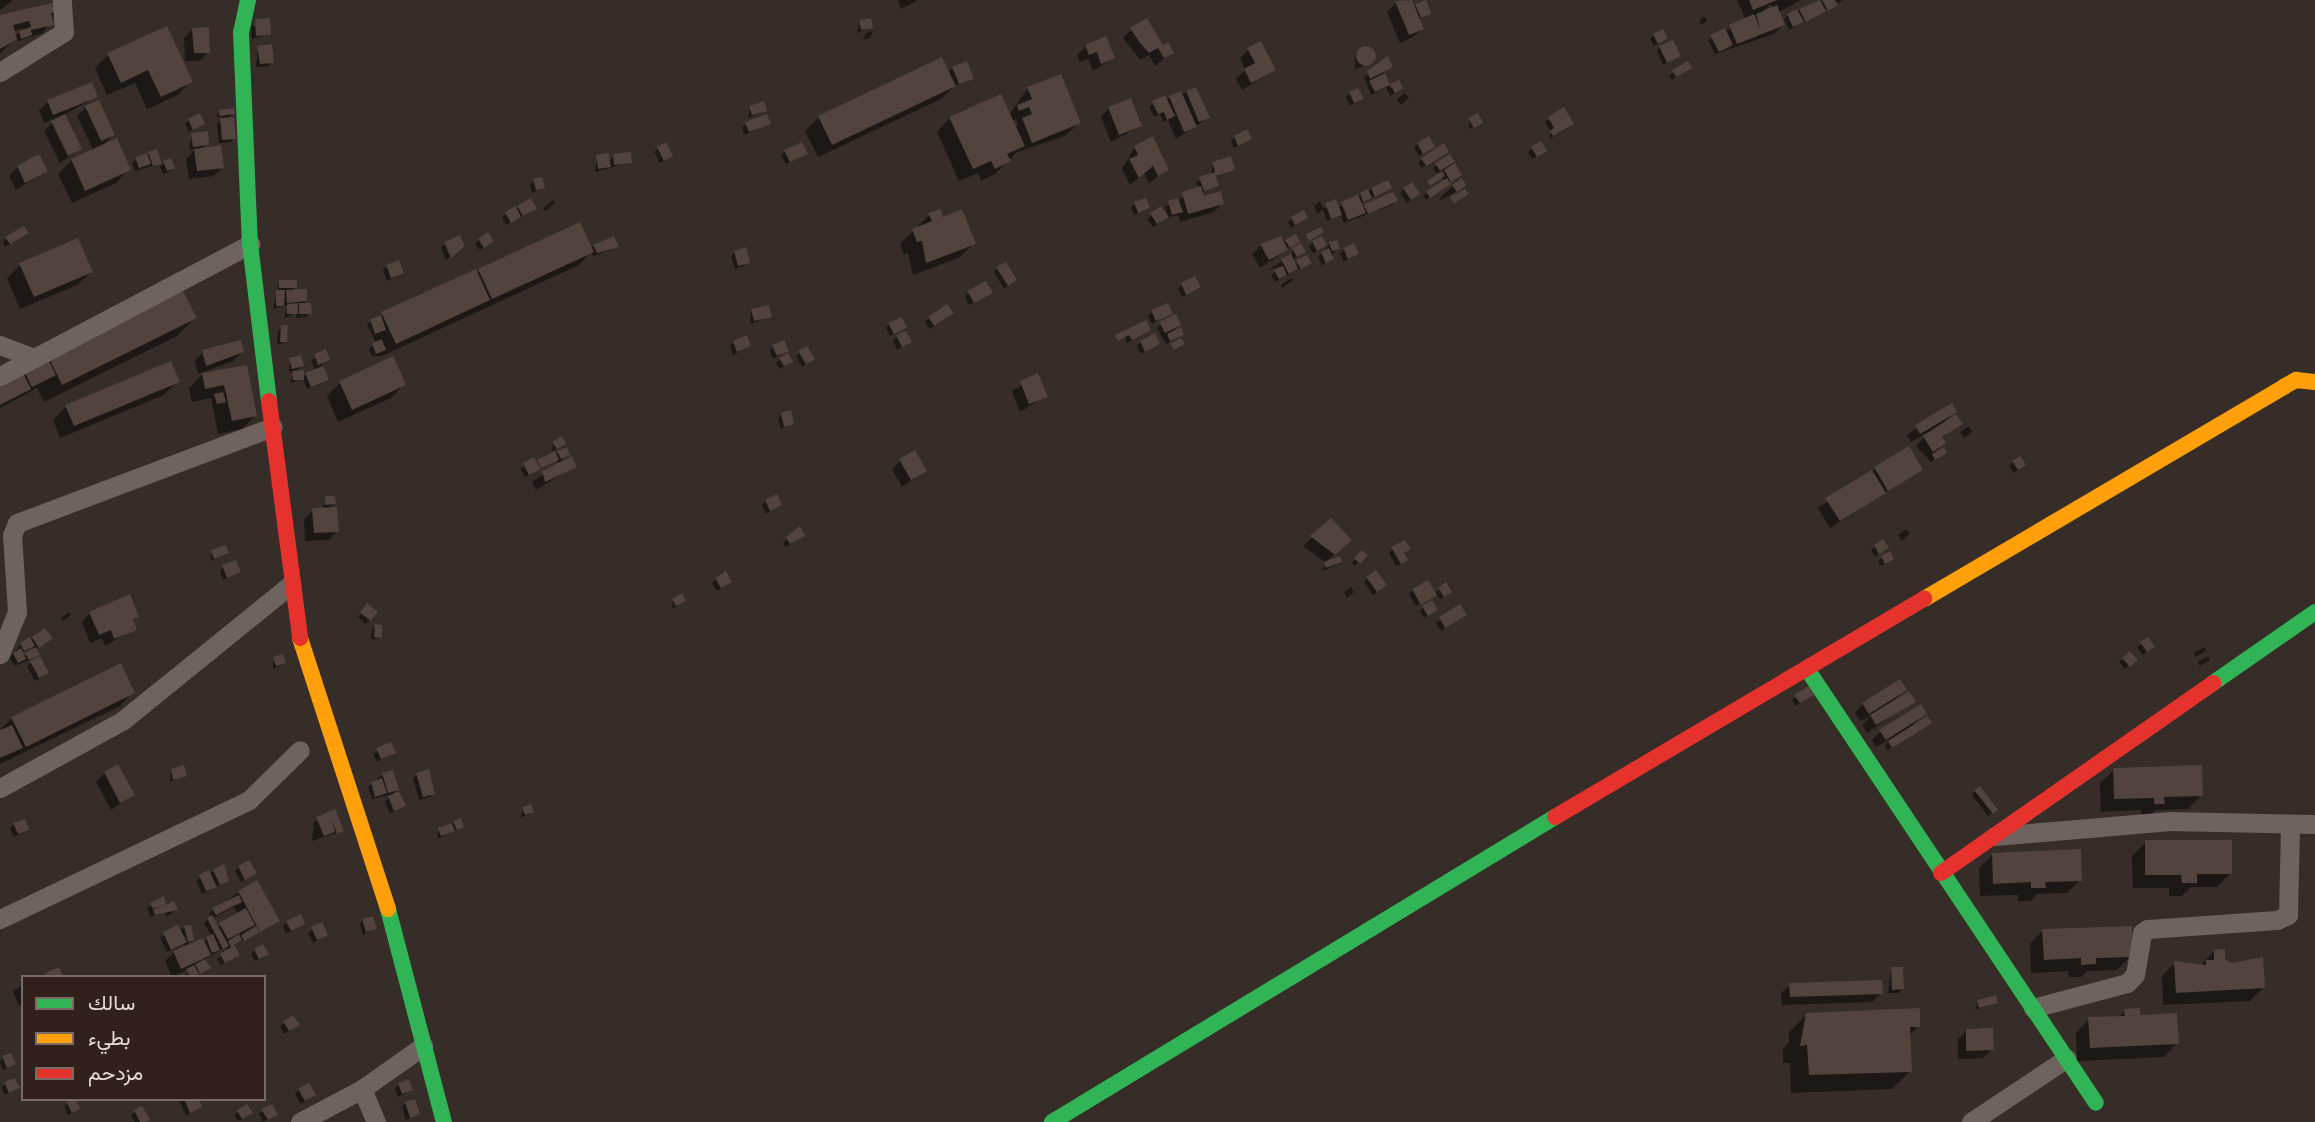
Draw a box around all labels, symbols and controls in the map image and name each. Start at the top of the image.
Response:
legend [21,975,266,1101]
text: سالك [88,986,135,1018]
text: بطيء [88,1021,131,1053]
text: مزدحم [88,1056,143,1088]

